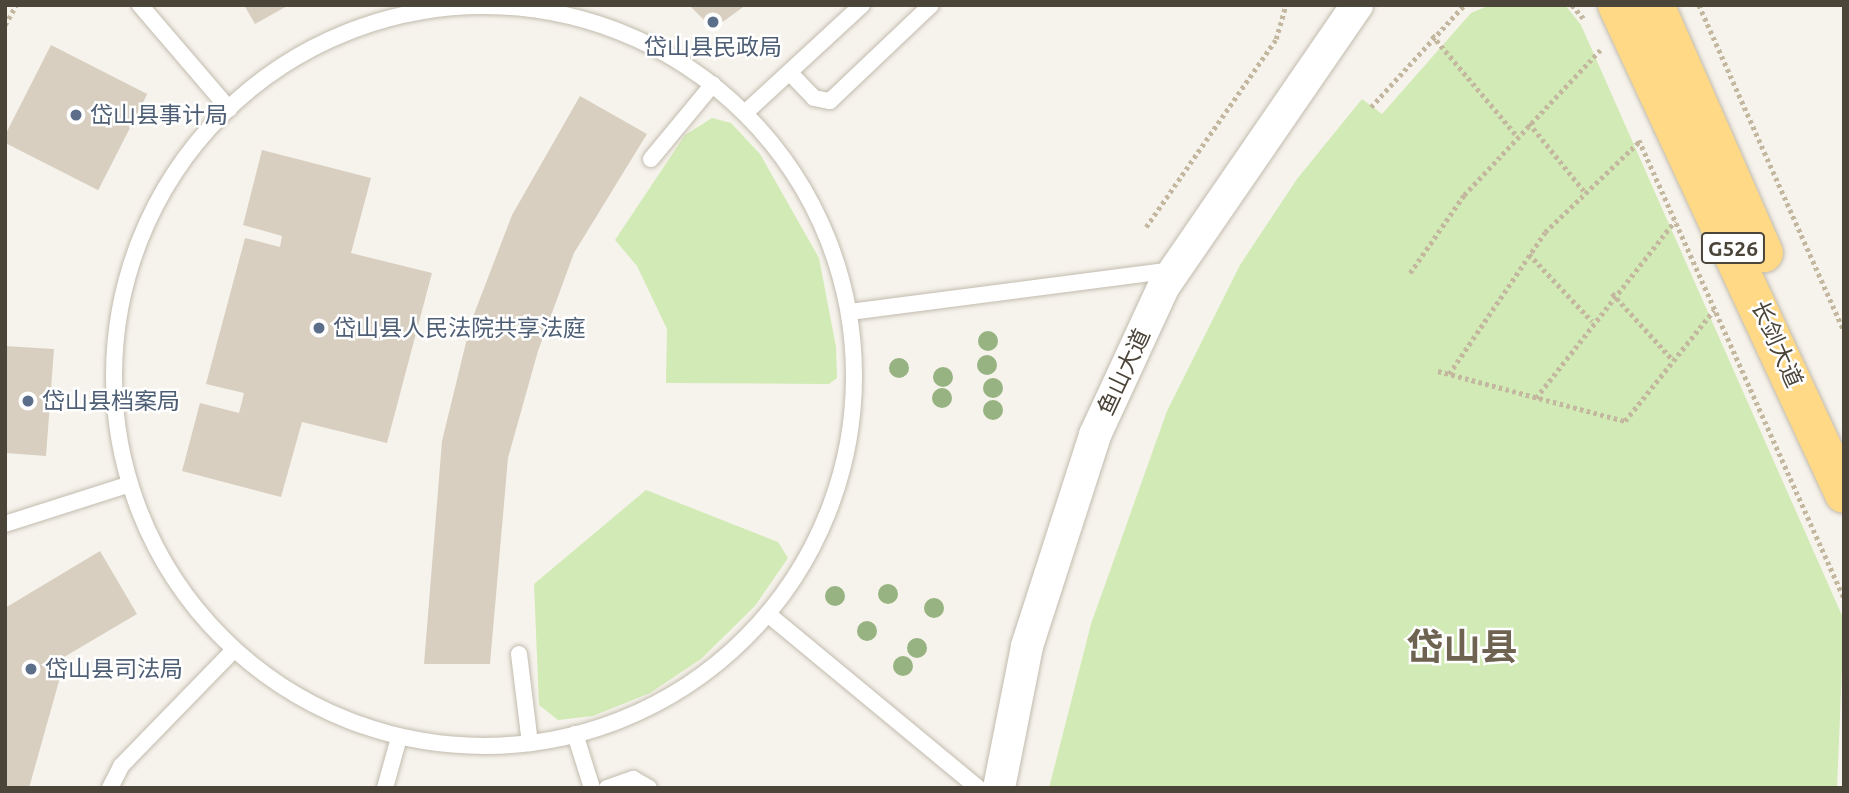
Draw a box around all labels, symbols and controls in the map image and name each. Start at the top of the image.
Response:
marker: 岱山县民政局 [705,14,721,30]
place label: 岱山县民政局 [644,33,782,61]
place label: 岱山县事计局 [90,101,228,129]
marker: 岱山县事计局 [68,107,84,123]
road number: G526 [1700,230,1766,266]
street label: 长剑大道 [1746,296,1808,392]
place label: 岱山县人民法院共享法庭 [333,314,586,342]
marker: 岱山县人民法院共享法庭 [311,320,327,336]
street label: 鱼山大道 [1092,324,1156,420]
place label: 岱山县档案局 [42,387,180,415]
marker: 岱山县档案局 [20,393,36,409]
district label: 岱山县 [1407,625,1517,669]
place label: 岱山县司法局 [45,655,183,683]
marker: 岱山县司法局 [23,661,39,677]

